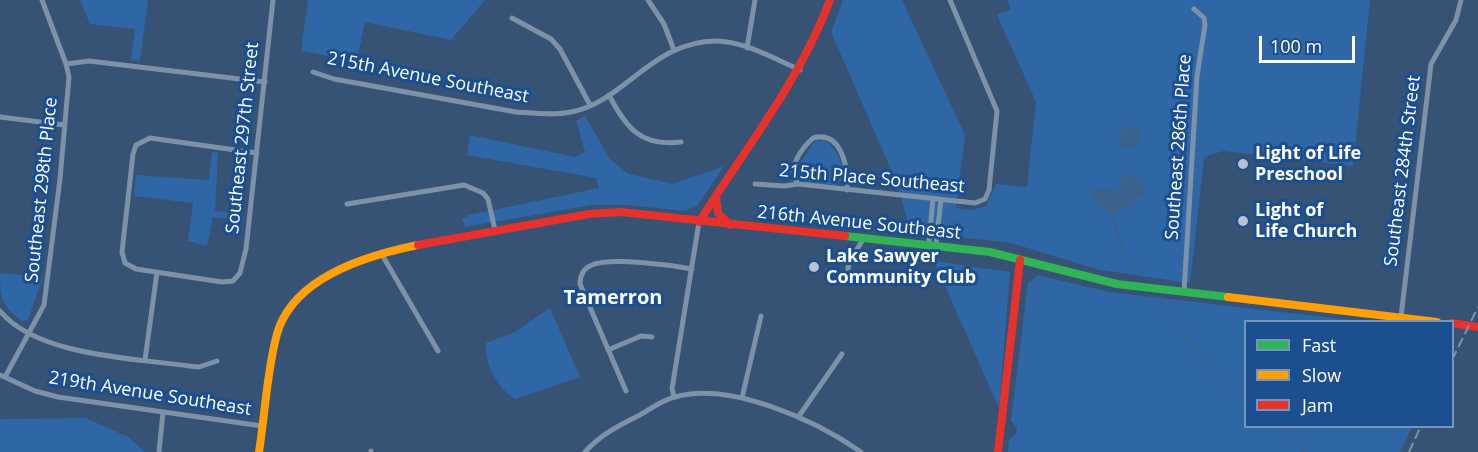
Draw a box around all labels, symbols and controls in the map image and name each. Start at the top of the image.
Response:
scale bar [1262,24,1358,62]
text: 100 m [1270,34,1322,58]
street label: Southeast 297th Street [222,41,264,235]
street label: 215th Avenue Southeast [325,48,531,108]
street label: Southeast 286th Place [1162,53,1196,241]
street label: Southeast 284th Street [1381,74,1425,268]
street label: Southeast 298th Place [22,96,62,284]
place label: Light of Life Preschool [1255,143,1361,186]
marker: Light of Life Preschool [1236,157,1250,171]
street label: 215th Place Southeast [778,160,966,198]
place label: Light of Life Church [1255,200,1357,242]
street label: 216th Avenue Southeast [756,202,962,244]
marker: Light of Life Church [1236,214,1250,228]
place label: Lake Sawyer Community Club [826,246,976,288]
marker: Lake Sawyer Community Club [807,260,821,274]
district label: Tamerron [564,286,662,310]
legend [1244,320,1454,428]
text: Fast [1302,333,1336,357]
text: Slow [1302,363,1341,387]
street label: 219th Avenue Southeast [47,367,253,421]
text: Jam [1302,393,1334,417]

